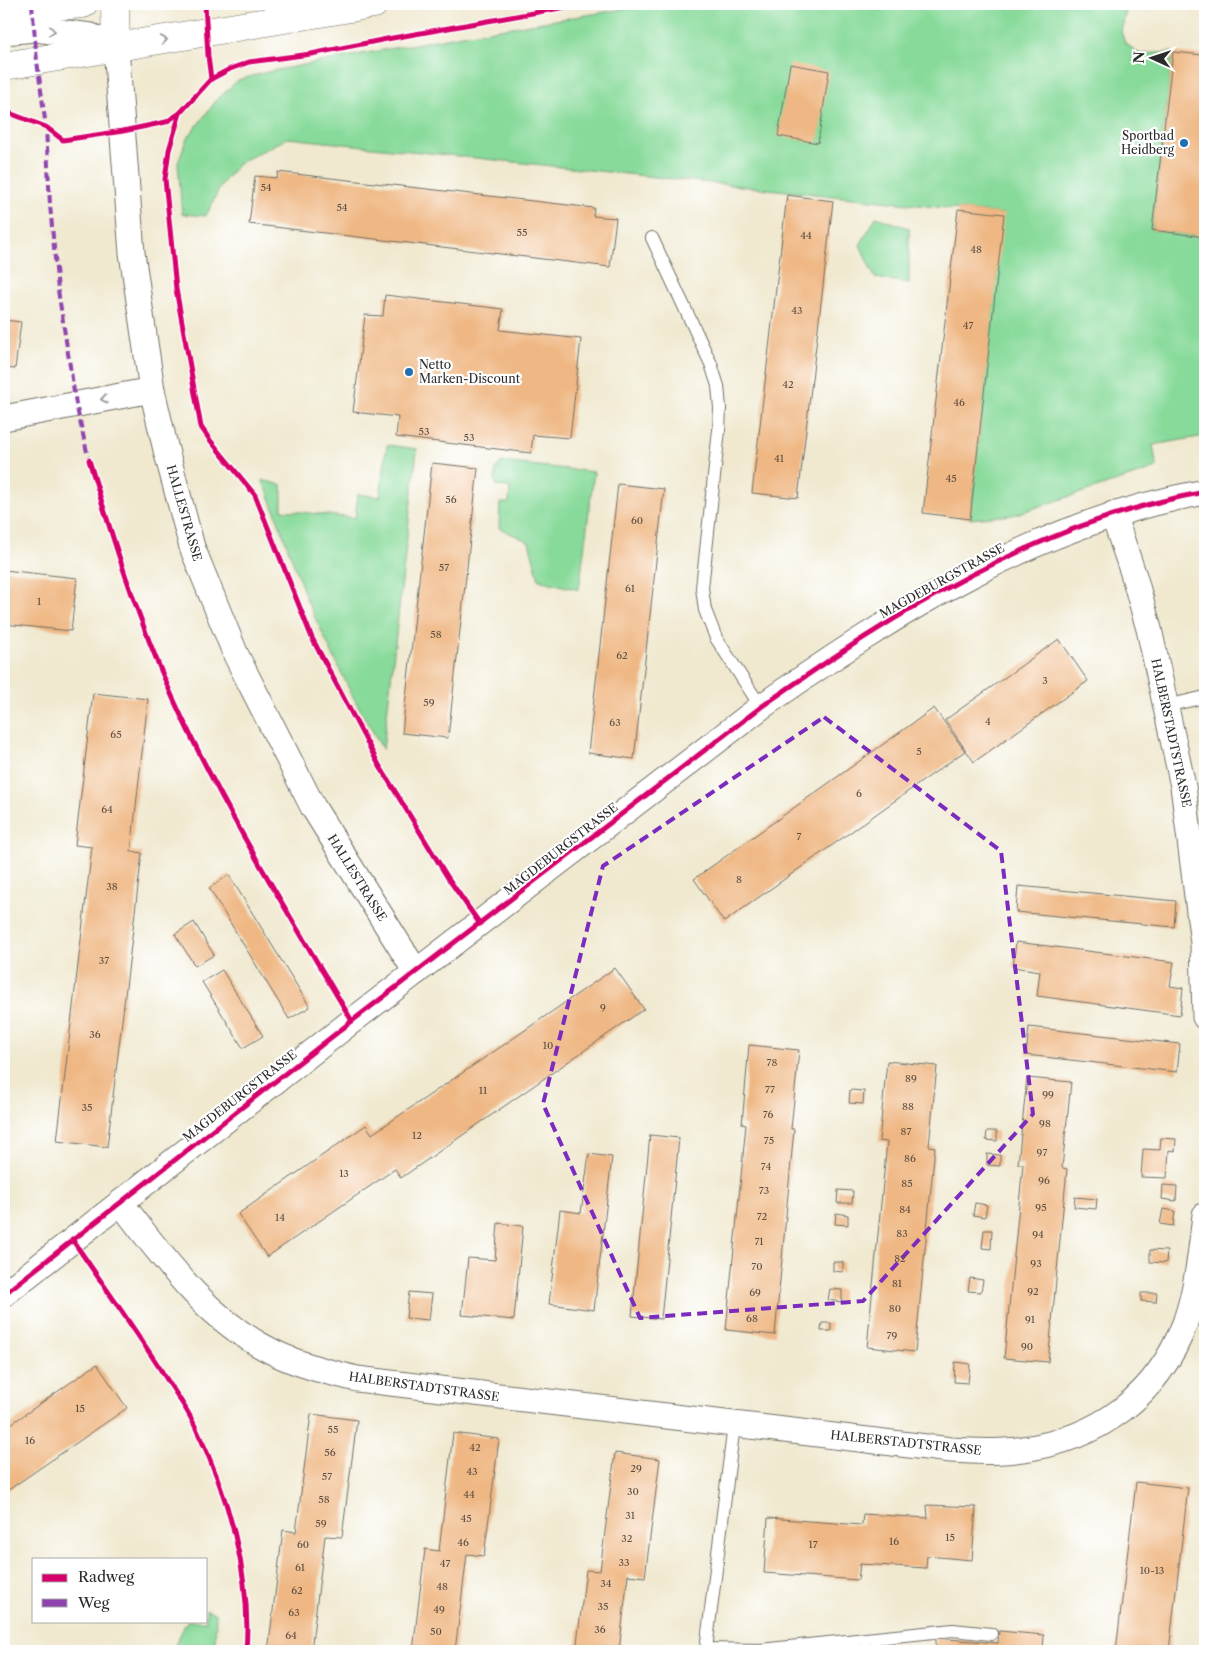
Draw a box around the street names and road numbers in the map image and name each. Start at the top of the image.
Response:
street label: HALLESTRASSE [164,463,205,563]
street label: MAGDEBURGSTRASSE [877,540,1007,621]
street label: HALBERSTADTSTRASSE [1148,657,1195,809]
street label: MAGDEBURGSTRASSE [501,799,621,898]
street label: HALLESTRASSE [325,832,390,924]
street label: MAGDEBURGSTRASSE [180,1046,300,1145]
street label: HALBERSTADTSTRASSE [348,1369,500,1404]
street label: HALBERSTADTSTRASSE [830,1427,982,1458]

